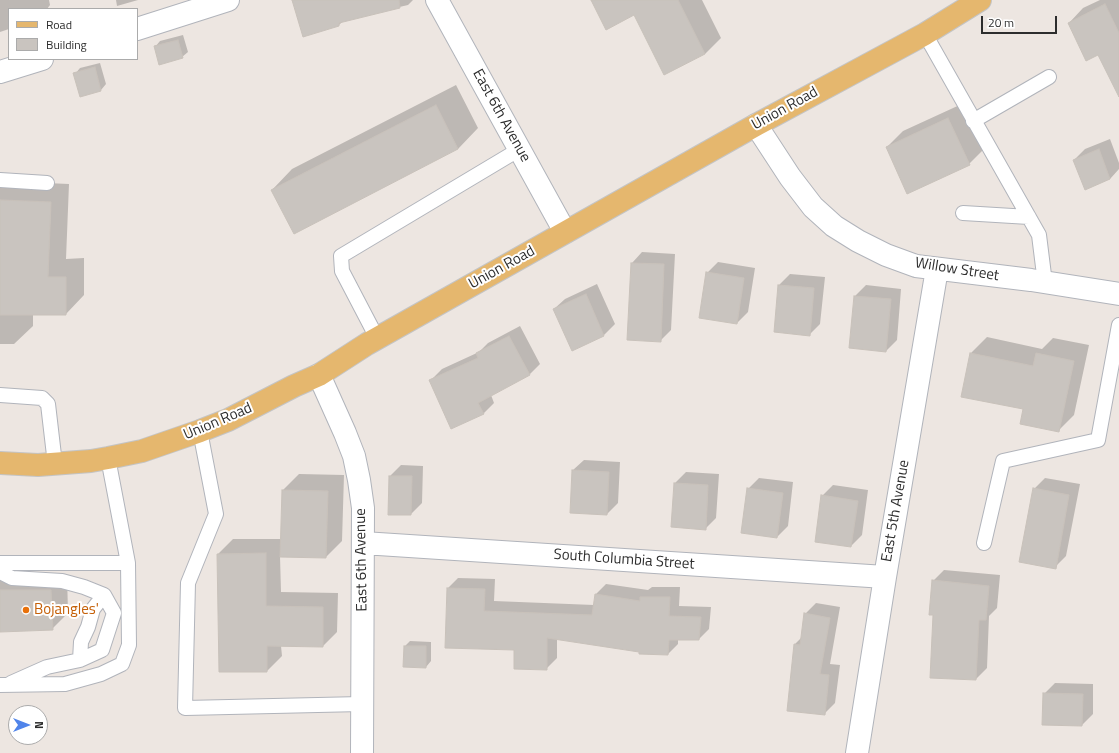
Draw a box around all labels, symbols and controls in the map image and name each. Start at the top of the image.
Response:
legend [8,8,138,60]
scale bar [983,8,1059,34]
text: 20 m [988,13,1014,32]
text: Road [46,15,72,34]
text: Building [46,35,87,54]
street label: East 6th Avenue [468,66,534,166]
street label: Union Road [749,83,821,135]
street label: Union Road [466,242,538,294]
street label: Willow Street [914,254,1000,286]
street label: Union Road [181,400,255,444]
street label: East 5th Avenue [878,459,914,563]
street label: East 6th Avenue [352,508,372,612]
street label: South Columbia Street [553,546,695,574]
place label: Bojangles' [34,601,99,619]
marker: Bojangles' [21,605,31,615]
north arrow [8,705,48,745]
text: N [31,721,47,729]

